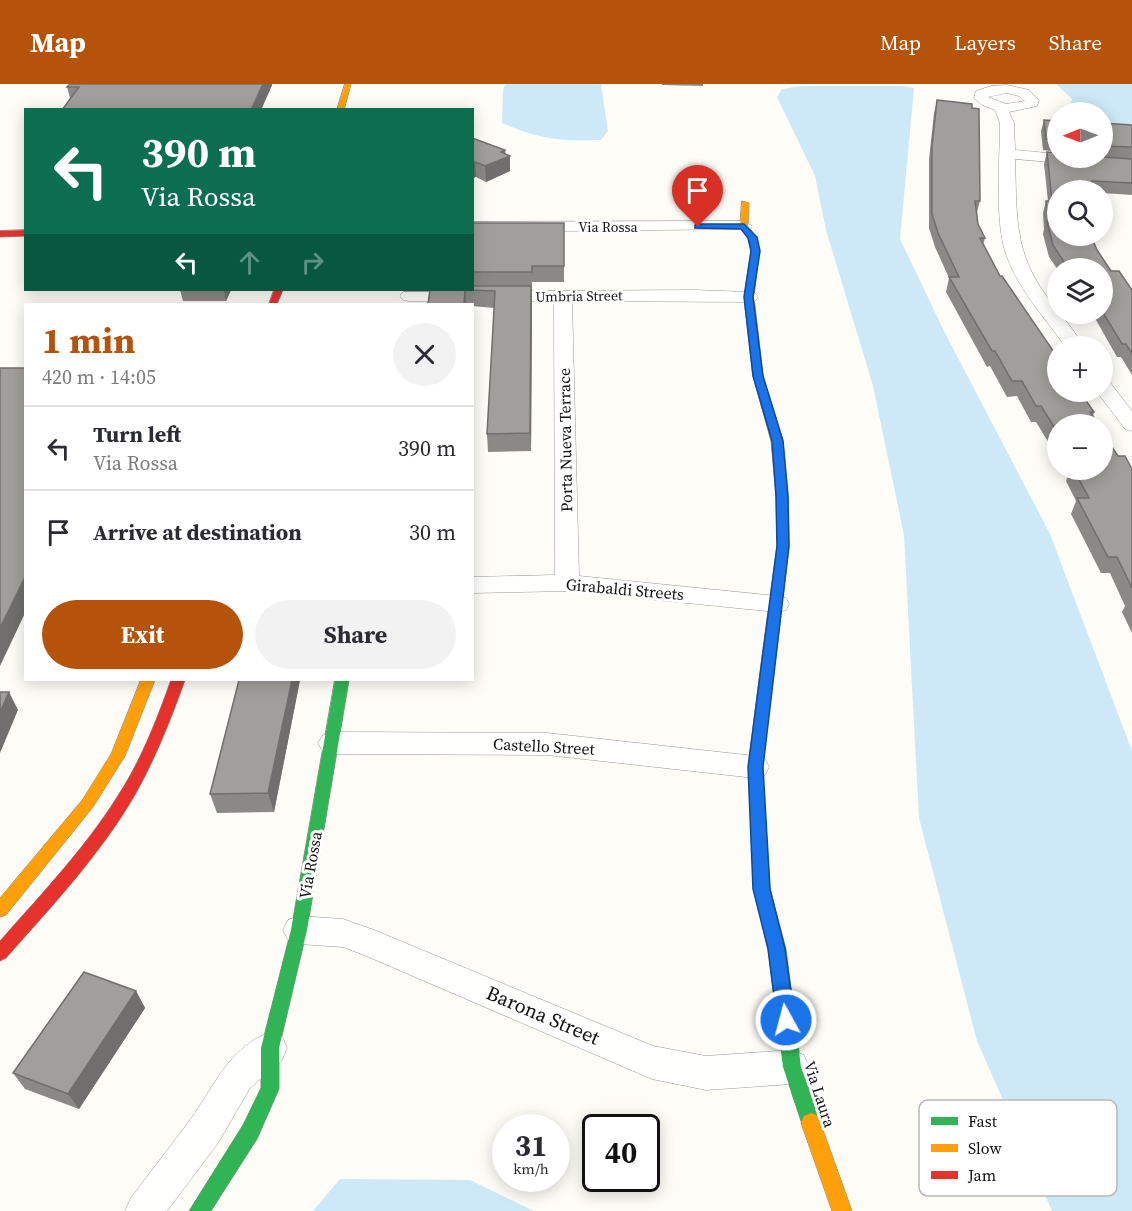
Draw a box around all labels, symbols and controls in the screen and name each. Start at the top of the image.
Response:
text: Map [30,23,86,61]
text: Map [880,28,921,57]
text: Layers [954,28,1016,57]
text: Share [1049,28,1102,57]
north arrow [1047,102,1113,168]
map controls [1047,102,1113,480]
text: 390 m [141,123,256,181]
icon: left [42,132,120,210]
pin [672,165,723,227]
icon: arrive [681,174,714,207]
text: Via Rossa [141,178,256,215]
button: search [1047,180,1113,246]
street label: Via Rossa [578,217,639,237]
icon: left [170,246,203,279]
icon: ahead [233,246,266,279]
icon: right [296,246,329,279]
button: layers [1047,258,1113,324]
street label: Umbria Street [535,285,623,307]
text: 1 min [42,316,135,365]
button: close [393,323,456,386]
button: + [1047,336,1113,402]
text: 420 m · 14:05 [42,363,156,391]
street label: Porta Nueva Terrace [553,368,577,512]
button: − [1047,414,1113,480]
text: Turn left [93,419,181,449]
icon: left [42,432,75,465]
text: 390 m [398,433,456,463]
text: Via Rossa [93,449,178,477]
icon: arrive [42,516,75,549]
text: Arrive at destination [93,517,302,547]
text: 30 m [409,517,456,547]
street label: Girabaldi Streets [565,573,685,605]
button: Exit [42,600,243,669]
button: Share [255,600,456,669]
street label: Castello Street [493,732,596,760]
street label: Via Rossa [293,829,327,900]
street label: Barona Street [482,979,604,1052]
position arrow [754,988,818,1052]
street label: Via Laura [799,1058,841,1131]
legend [919,1100,1117,1196]
text: Fast [968,1110,998,1132]
speed limit sign: 40 [582,1114,660,1192]
text: 31 [515,1125,547,1166]
text: Slow [968,1137,1003,1159]
text: km/h [513,1158,549,1179]
text: Jam [967,1164,996,1186]

